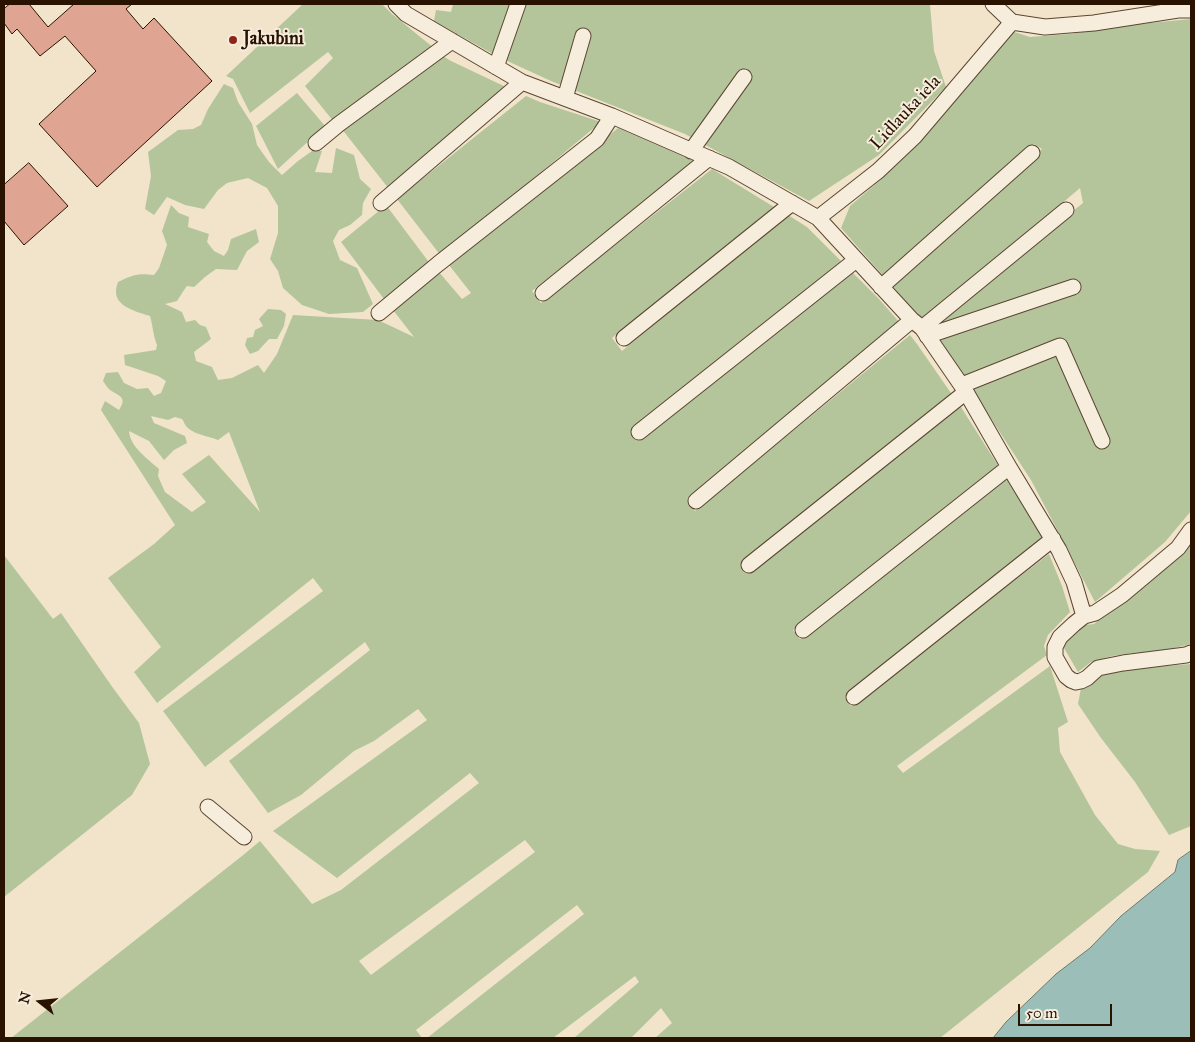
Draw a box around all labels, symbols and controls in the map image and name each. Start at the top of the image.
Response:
place label: Jakubini [243,29,304,51]
marker: Jakubini [227,34,239,46]
street label: Lidlauka iela [866,71,946,155]
north arrow [15,977,65,1027]
text: N [15,990,35,1006]
scale bar [1020,994,1114,1026]
text: 50 m [1026,1004,1058,1022]

